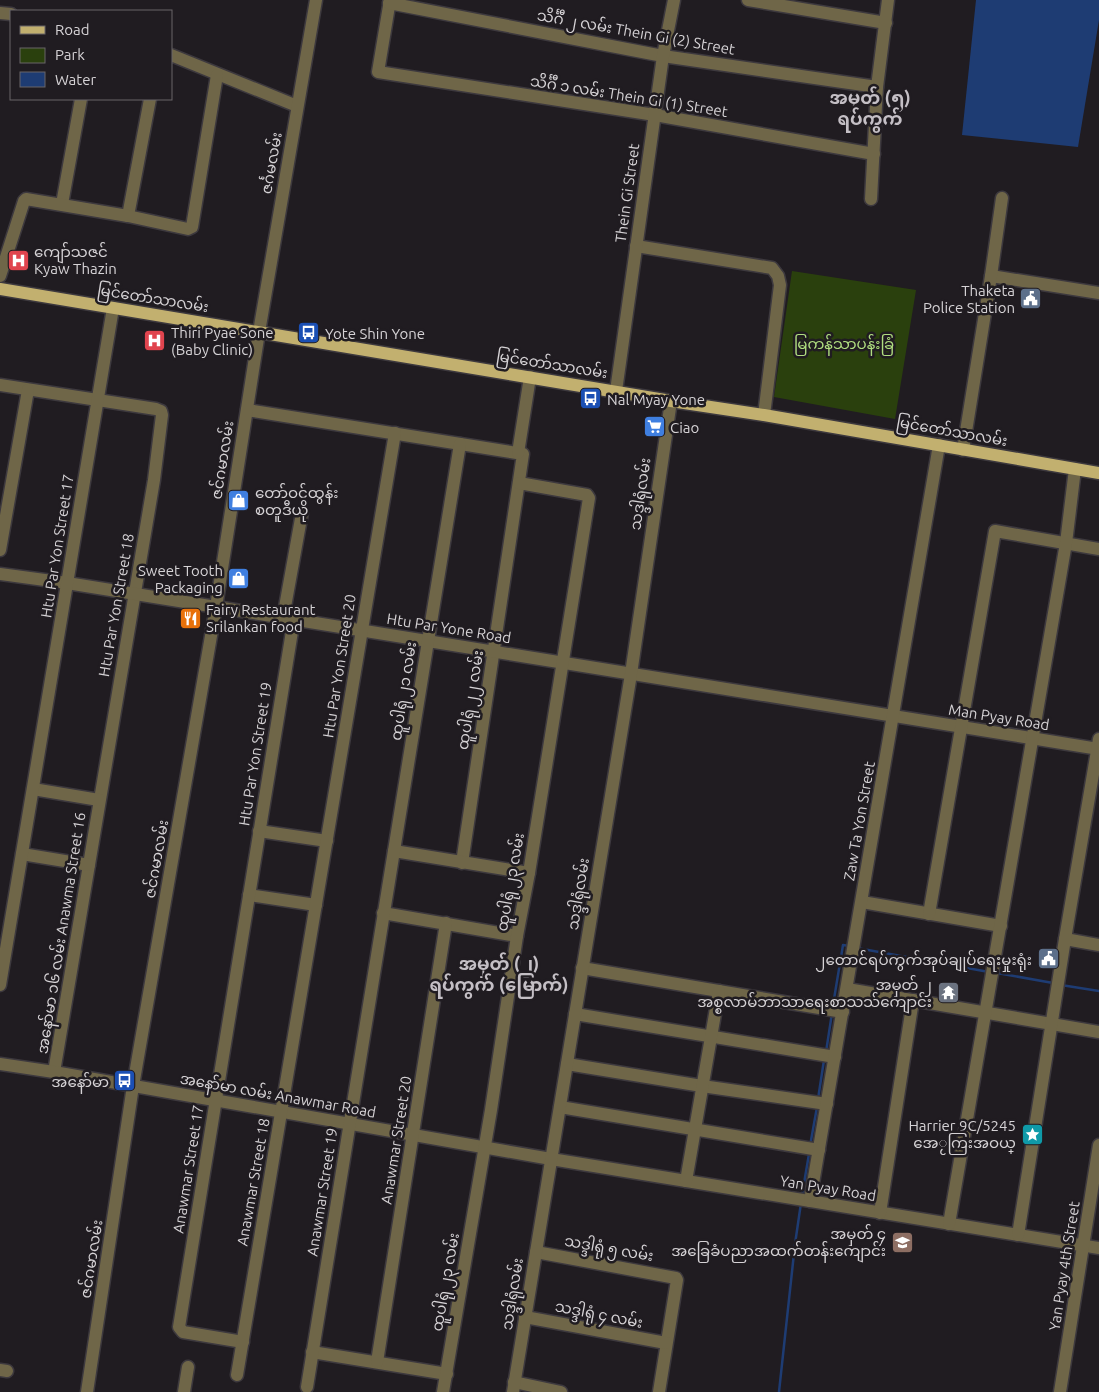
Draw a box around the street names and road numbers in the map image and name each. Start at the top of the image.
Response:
street label: သိင်္ဂီ ၂ လမ်း Thein Gi (2) Street [535,5,737,62]
street label: သိင်္ဂီ ၁ လမ်း Thein Gi (1) Street [529,71,729,120]
street label: ဇင်္ဂမလမ်း [256,131,285,195]
street label: Thein Gi Street [612,142,642,244]
street label: မြင်တော်သာလမ်း [96,280,210,319]
street label: မြင်တော်သာလမ်း [495,346,609,385]
street label: မြင်တော်သာလမ်း [895,412,1009,453]
street label: ဇင်ဂမာလမ်း [206,419,237,500]
street label: သဒ္ဒါရုံလမ်း [626,457,658,532]
street label: Htu Par Yon Street 17 [37,473,77,619]
street label: Htu Par Yon Street 18 [95,532,137,678]
street label: Htu Par Yon Street 20 [319,593,359,739]
street label: Htu Par Yone Road [386,610,512,646]
street label: ထူပါရုံ ၂၁ လမ်း [386,640,423,742]
street label: ထူပါရုံ ၂၂ လမ်း [453,649,490,752]
street label: Htu Par Yon Street 19 [235,681,275,827]
street label: Man Pyay Road [947,701,1051,733]
street label: Zaw Ta Yon Street [840,760,878,882]
street label: အနော်မာ ၁၆ လမ်း Anawma Street 16 [33,811,92,1056]
street label: ဇင်ဂမာလမ်း [140,818,171,899]
street label: ထူပါရုံ ၂၃ လမ်း [492,831,531,933]
street label: သဒ္ဒါရုံလမ်း [563,857,596,932]
street label: အနော်မာ လမ်း Anawmar Road [178,1068,378,1125]
street label: Anawmar Street 20 [377,1075,415,1205]
street label: Anawmar Street 17 [169,1104,207,1234]
street label: Anawmar Street 18 [233,1117,273,1247]
street label: Anawmar Street 19 [303,1127,341,1257]
street label: Yan Pyay Road [779,1172,877,1204]
street label: Yan Pyay 4th Street [1045,1200,1083,1332]
street label: ဇင်ဂမာလမ်း [75,1218,106,1299]
street label: ထူပါရုံ ၂၃ လမ်း [427,1231,466,1333]
street label: သဒ္ဒါရုံ ၅ လမ်း [562,1231,655,1268]
street label: သဒ္ဒါရုံလမ်း [497,1257,530,1332]
street label: သဒ္ဒါရုံ ၄ လမ်း [553,1296,645,1335]

